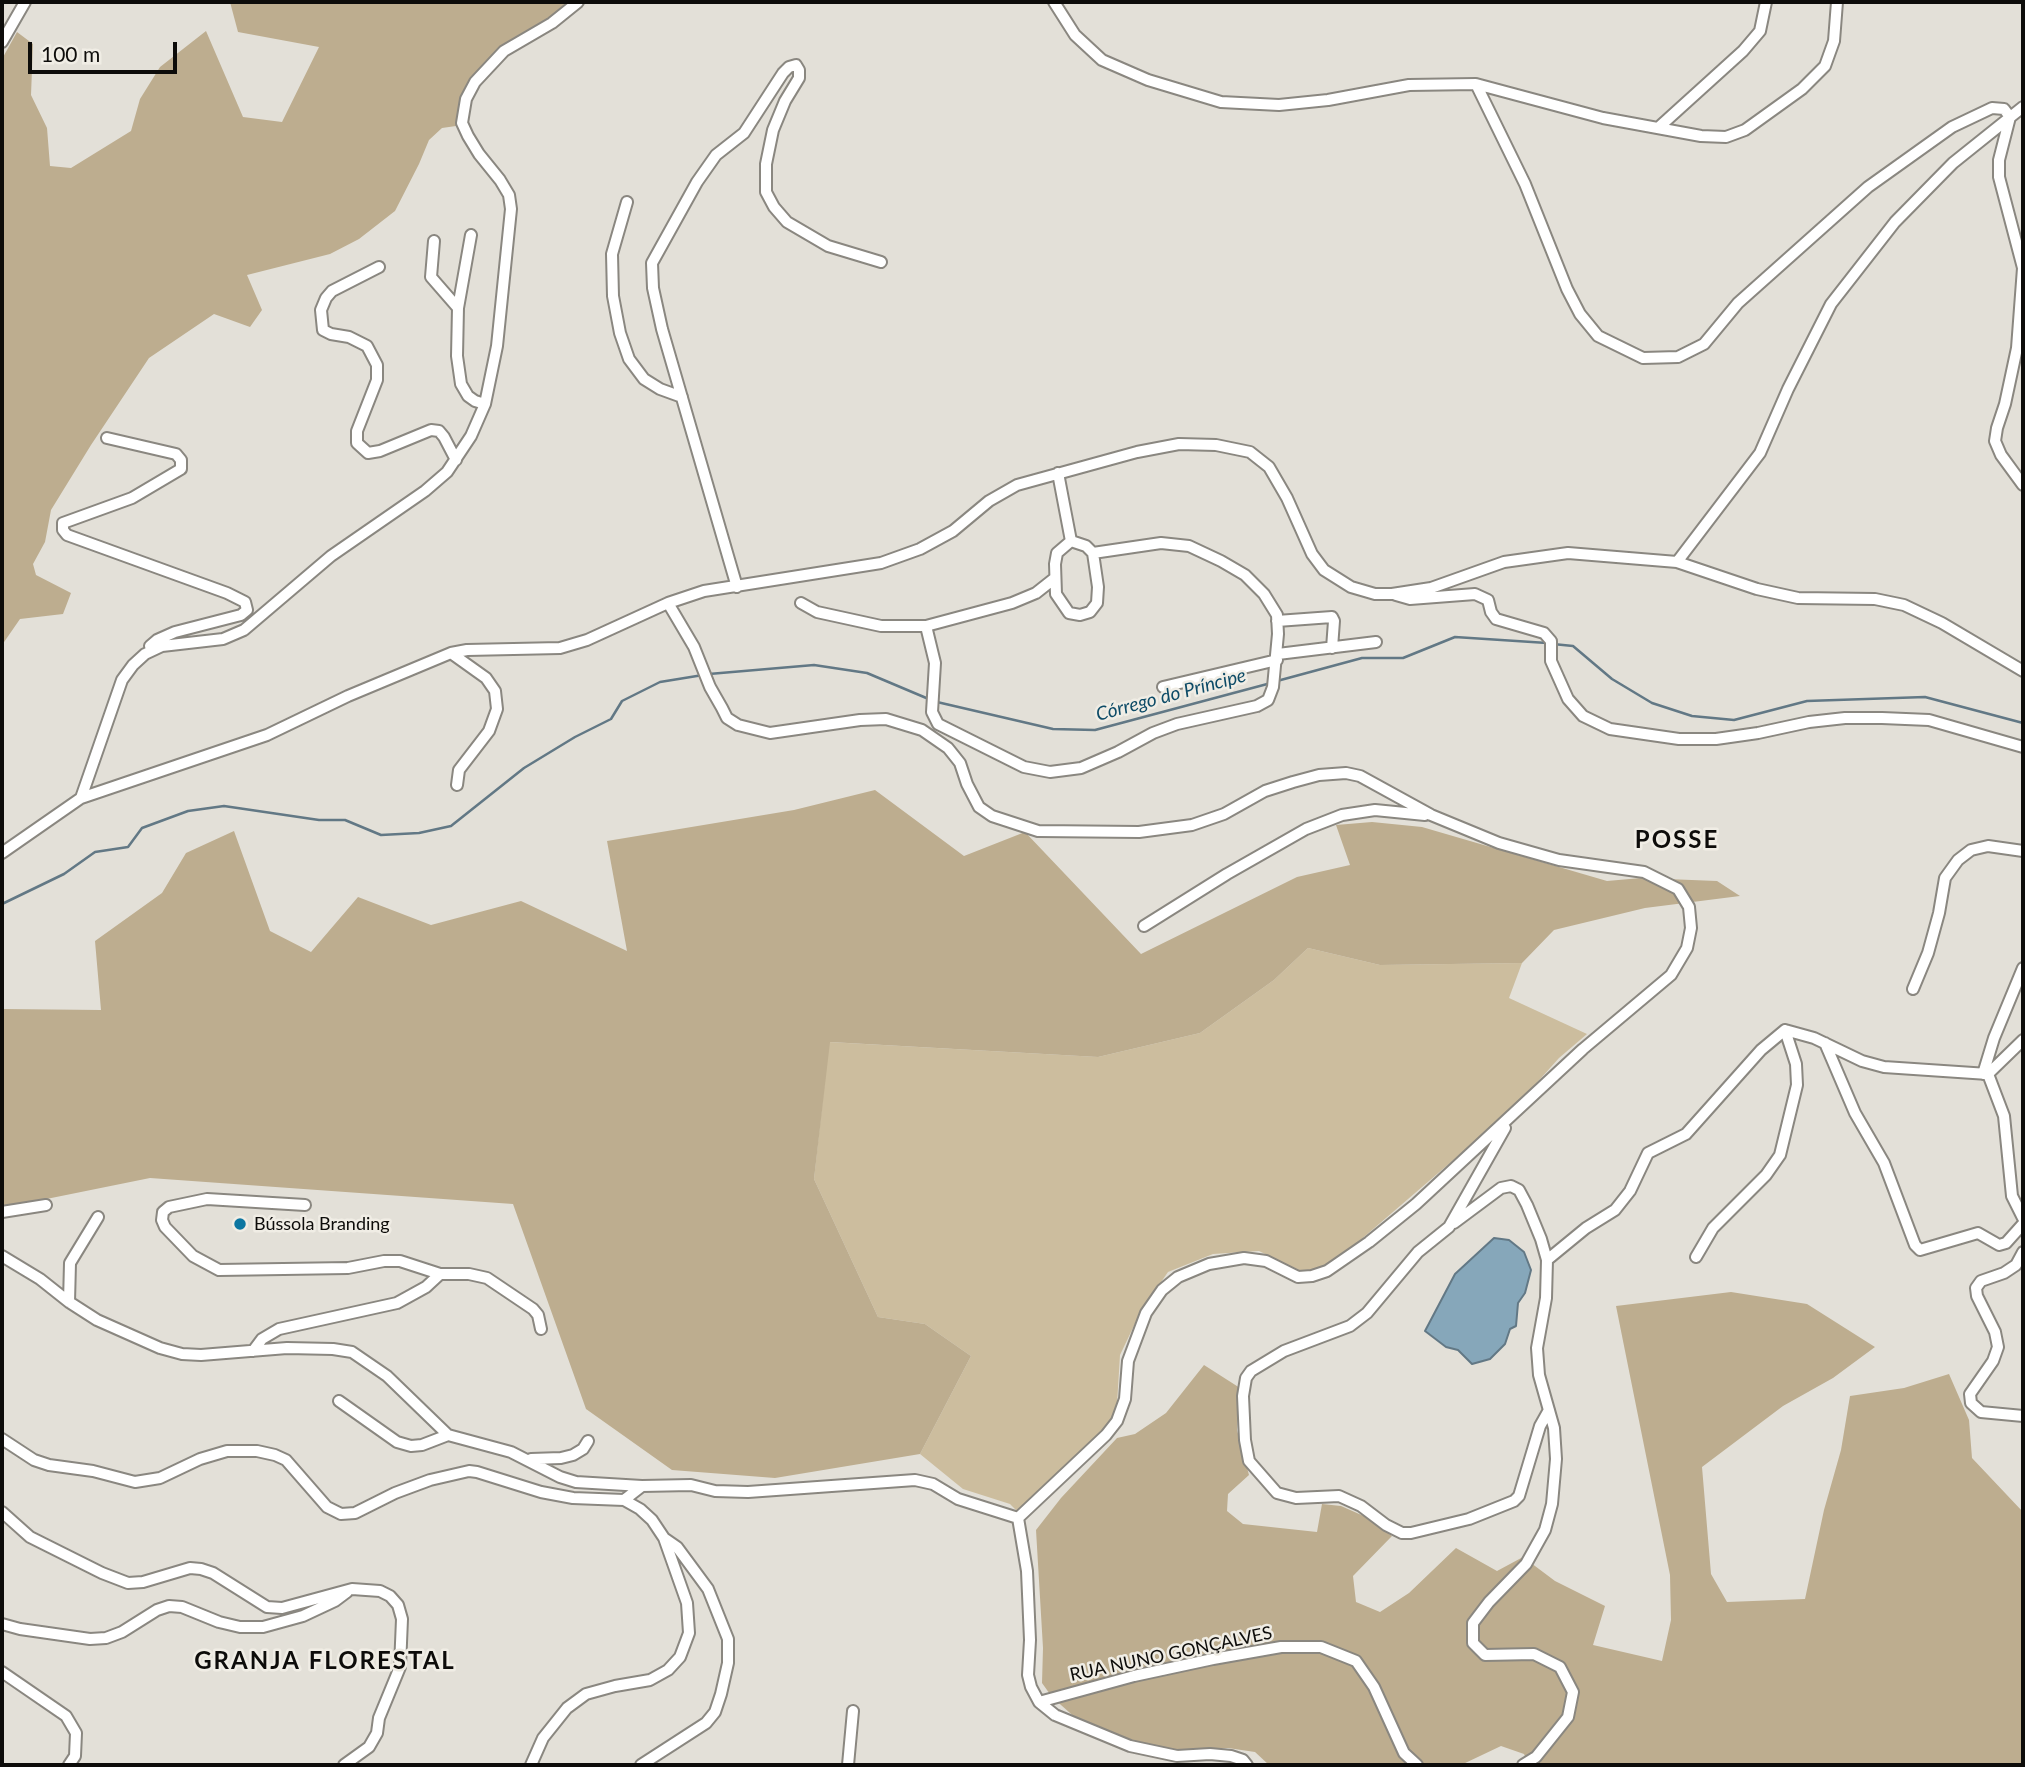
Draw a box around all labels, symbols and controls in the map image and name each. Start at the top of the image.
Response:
scale bar [32,28,180,72]
text: 100 m [41,41,100,66]
water label: Córrego do Príncipe [1093,664,1249,726]
district label: POSSE [1635,826,1719,854]
place label: Bússola Branding [254,1213,390,1235]
marker: Bússola Branding [232,1216,248,1232]
street label: RUA NUNO GONÇALVES [1068,1622,1274,1686]
district label: GRANJA FLORESTAL [196,1647,454,1675]

